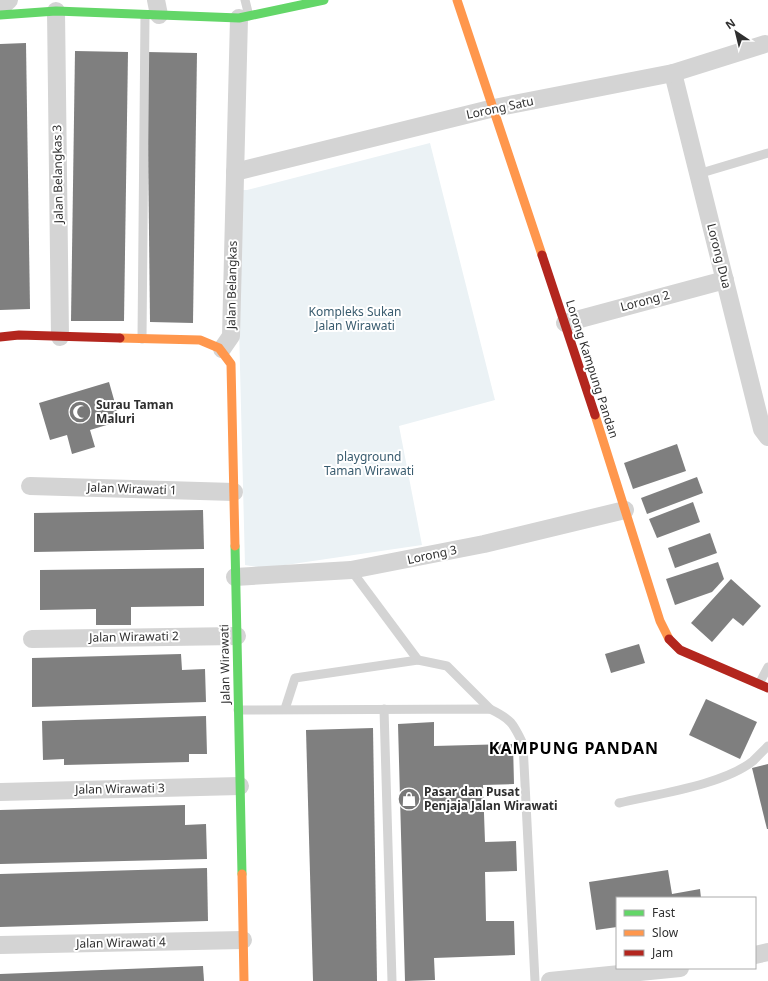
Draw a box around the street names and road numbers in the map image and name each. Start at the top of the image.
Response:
street label: Lorong Satu [465,92,535,123]
street label: Jalan Belangkas 3 [48,125,67,224]
street label: Lorong Dua [703,222,736,290]
street label: Jalan Belangkas [222,240,241,330]
street label: Lorong 2 [618,286,671,315]
street label: Lorong Kampung Pandan [562,298,623,440]
street label: Jalan Wirawati 1 [86,478,177,499]
street label: Lorong 3 [406,541,458,568]
street label: Jalan Wirawati [215,624,234,705]
street label: Jalan Wirawati 2 [88,627,179,646]
street label: Jalan Wirawati 3 [74,779,165,798]
street label: Jalan Wirawati 4 [75,933,166,952]

